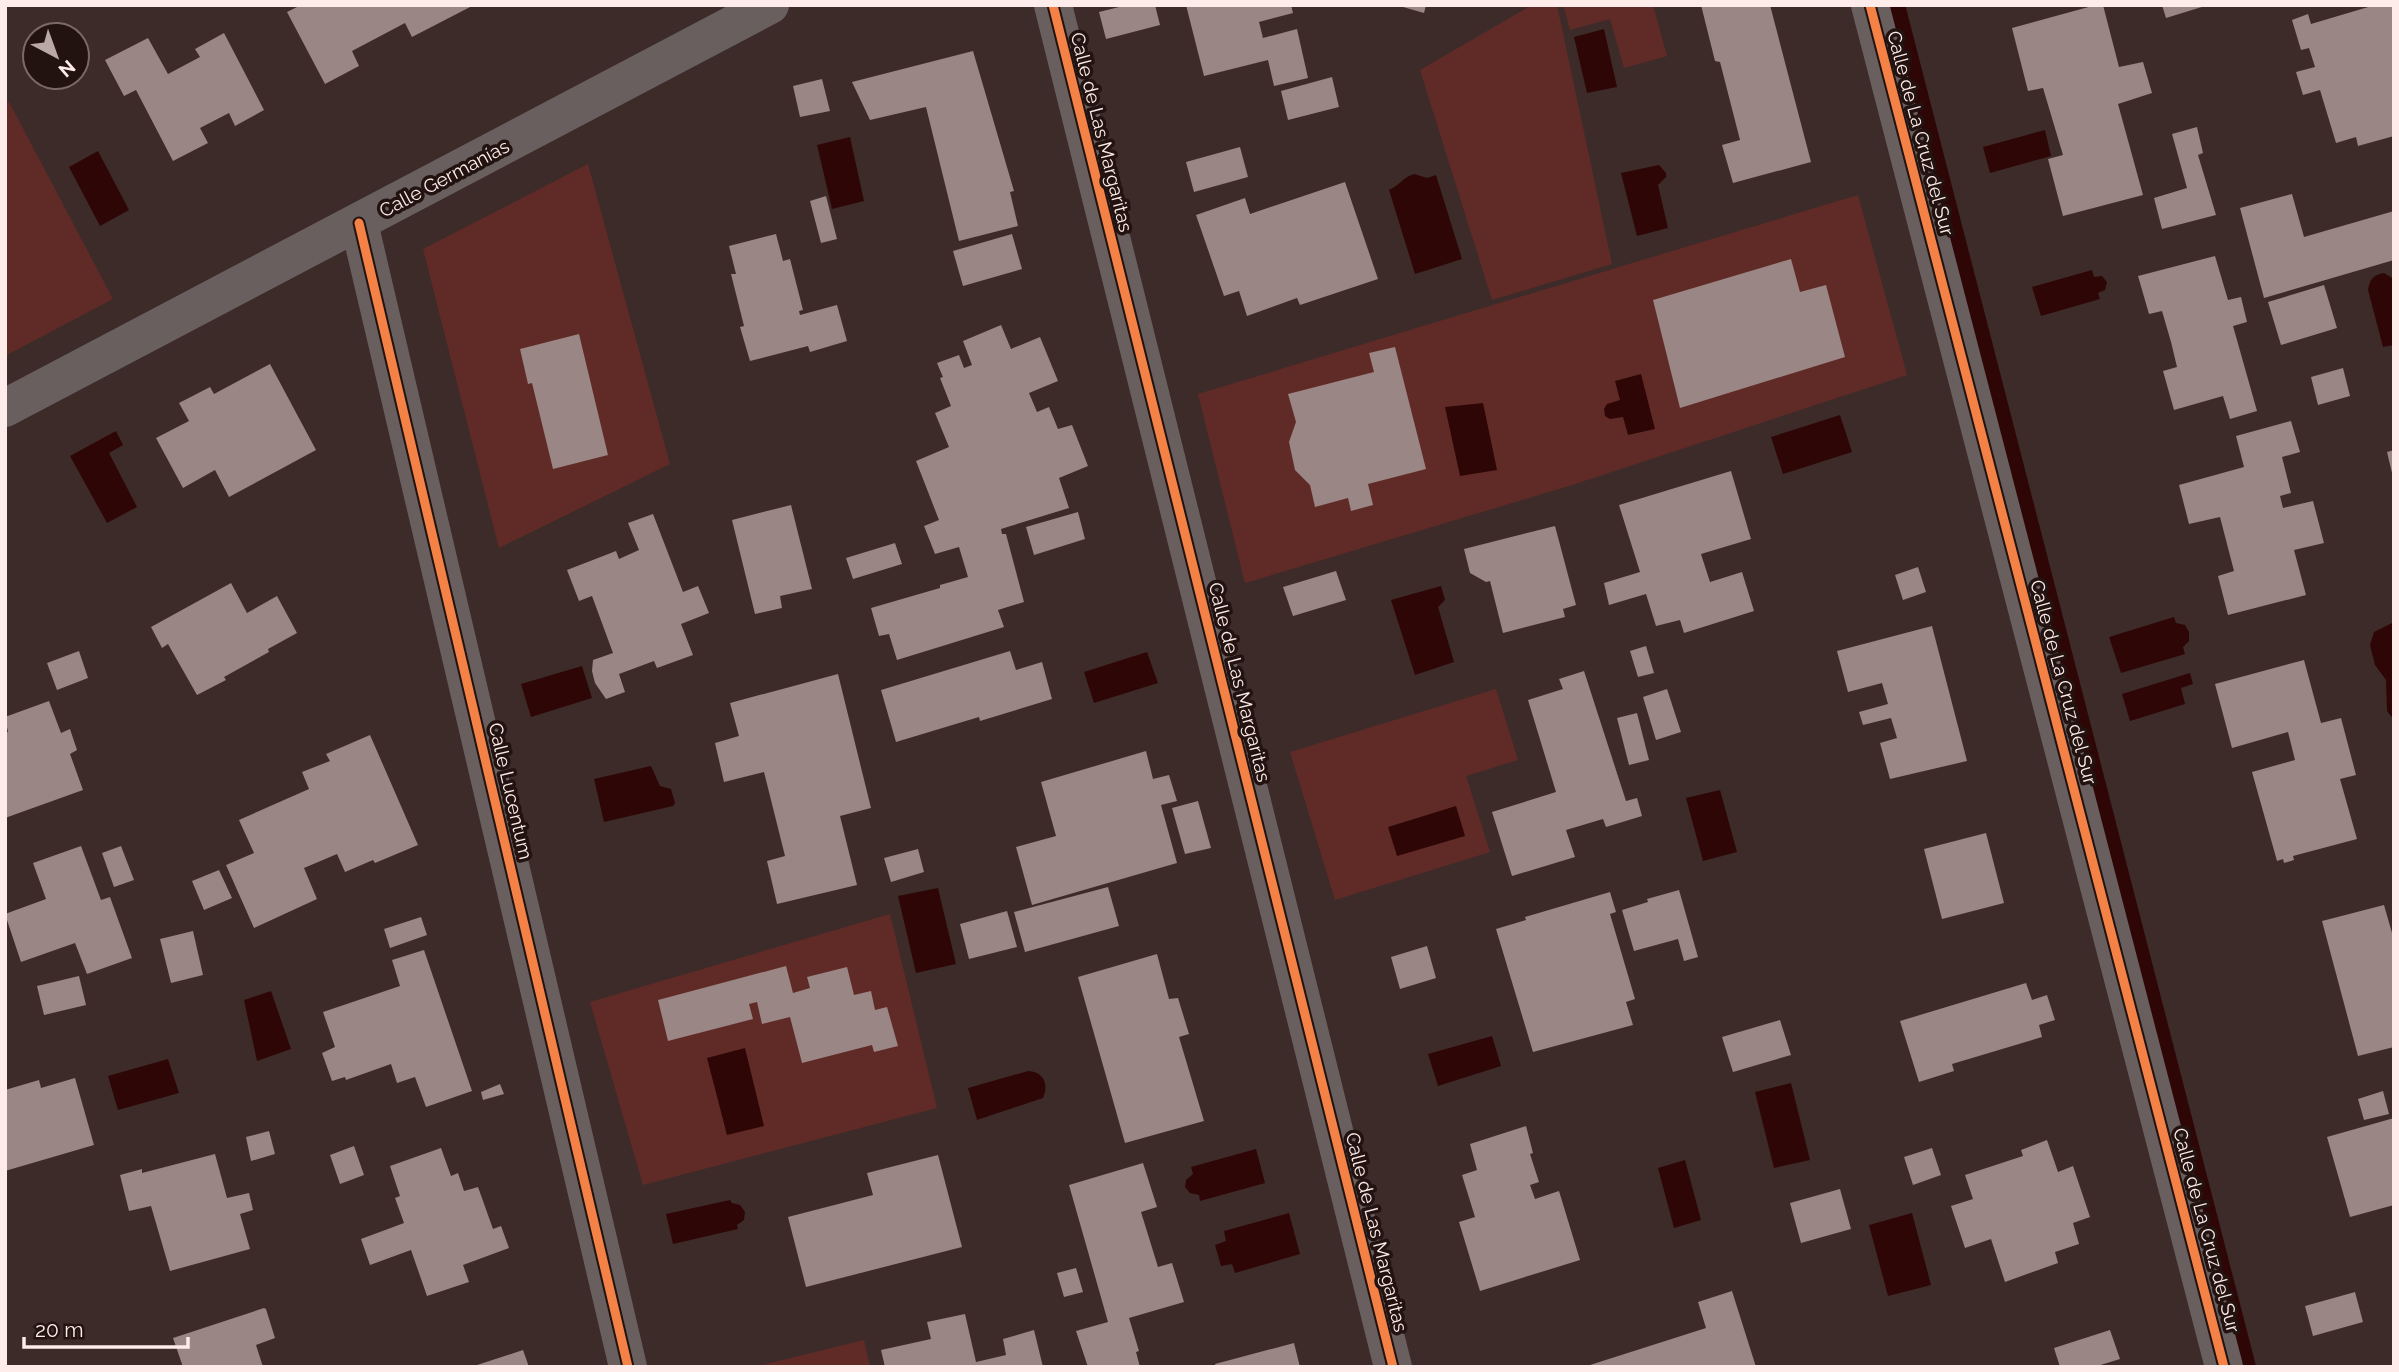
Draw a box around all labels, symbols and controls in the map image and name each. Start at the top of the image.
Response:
north arrow [21,21,91,91]
street label: Calle de La Cruz del Sur [1883,28,1959,238]
street label: Calle de Las Margaritas [1067,30,1137,234]
text: N [54,56,80,82]
street label: Calle Germanías [375,135,513,221]
street label: Calle de La Cruz del Sur [2026,577,2102,787]
street label: Calle de Las Margaritas [1205,580,1275,784]
street label: Calle Lucentum [485,720,537,862]
street label: Calle de La Cruz del Sur [2169,1125,2245,1335]
street label: Calle de Las Margaritas [1342,1130,1412,1334]
scale bar [24,1306,189,1350]
text: 20 m [35,1317,83,1342]

